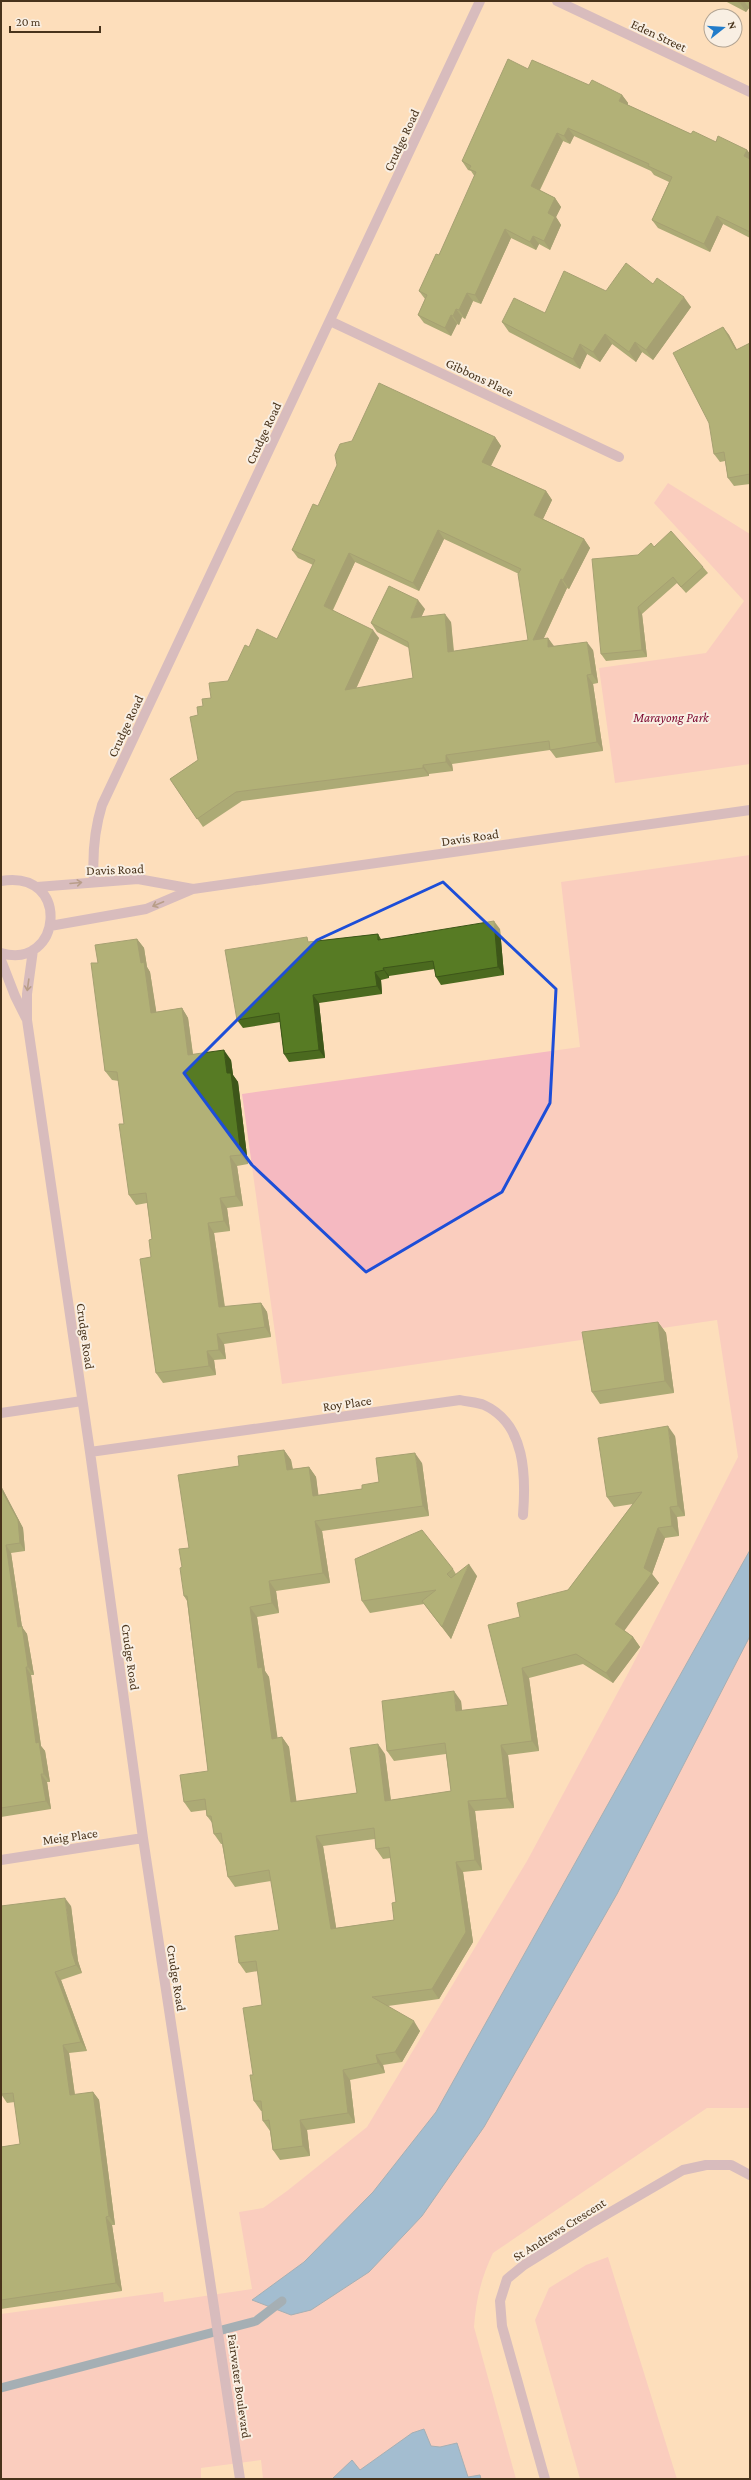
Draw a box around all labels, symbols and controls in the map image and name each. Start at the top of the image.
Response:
scale bar [10,8,100,34]
north arrow [703,8,743,48]
text: 20 m [16,15,41,29]
street label: Eden Street [629,16,690,55]
text: N [726,20,740,31]
street label: Crudge Road [381,107,422,174]
street label: Gibbons Place [444,355,516,400]
street label: Crudge Road [243,400,284,467]
street label: Crudge Road [105,693,146,760]
park label: Marayong Park [632,710,710,725]
street label: Davis Road [440,826,500,849]
street label: Davis Road [86,861,144,878]
one-way arrow [69,880,82,887]
one-way arrow [152,901,164,908]
one-way arrow [24,978,32,991]
street label: Crudge Road [73,1302,98,1370]
street label: Roy Place [322,1393,373,1414]
street label: Crudge Road [118,1623,143,1691]
street label: Meig Place [41,1825,99,1848]
street label: Crudge Road [164,1944,189,2012]
street label: St Andrews Crescent [510,2195,609,2264]
street label: Fairwater Boulevard [225,2333,254,2439]

